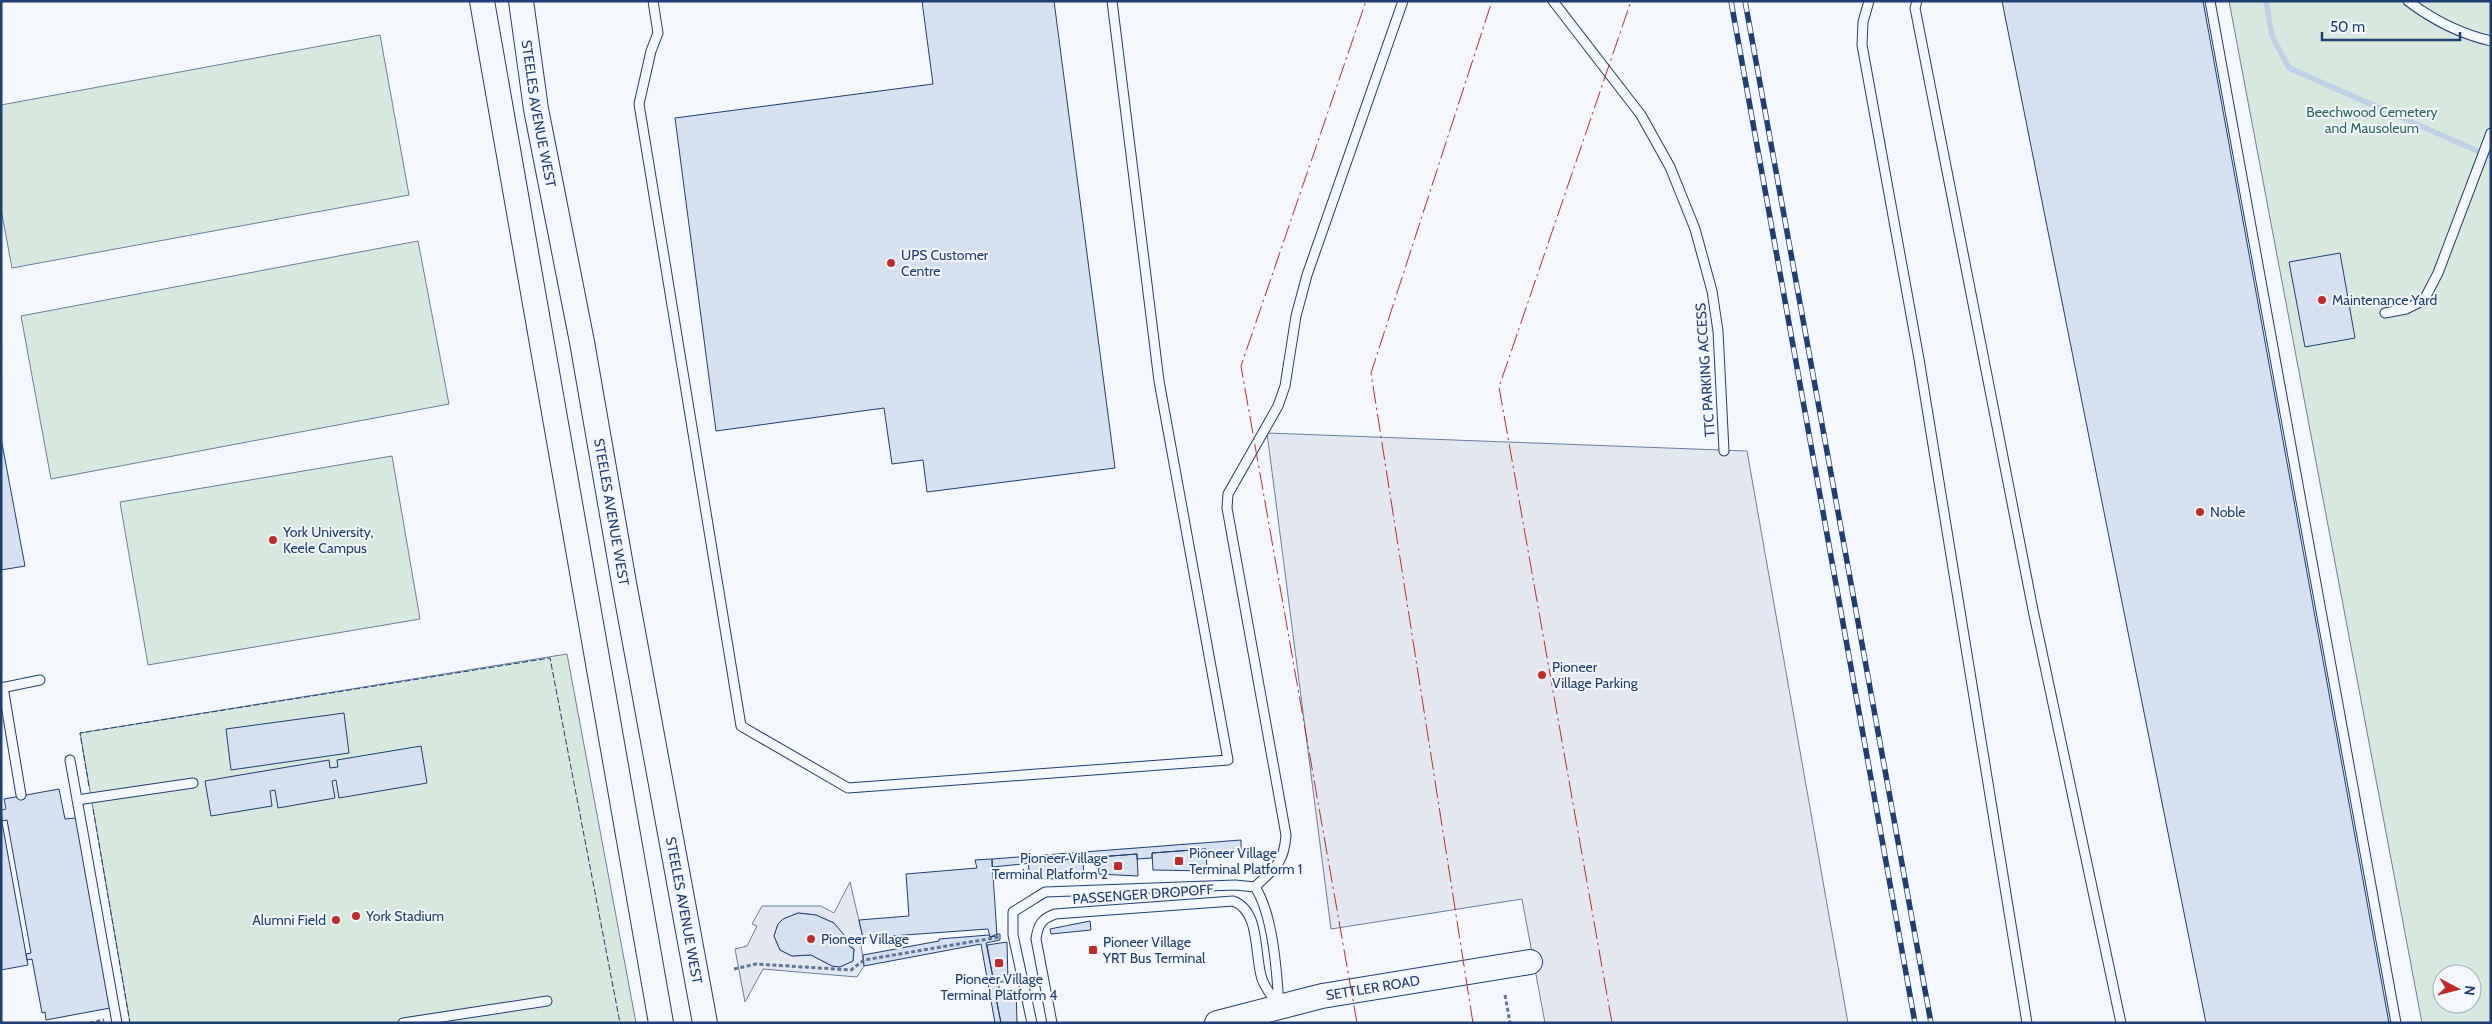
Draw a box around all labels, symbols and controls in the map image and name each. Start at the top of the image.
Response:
scale bar [2322,10,2460,42]
text: 50 m [2330,18,2365,36]
street label: STEELES AVENUE WEST [518,39,560,189]
park label: Beechwood Cemetery and Mausoleum [2306,103,2438,137]
place label: UPS Customer Centre [901,246,989,280]
marker: UPS Customer Centre [885,257,897,269]
place label: Maintenance Yard [2332,291,2437,309]
marker: Maintenance Yard [2316,294,2328,306]
street label: TTC PARKING ACCESS [1691,302,1719,438]
street label: STEELES AVENUE WEST [590,437,633,587]
place label: Noble [2210,503,2246,521]
marker: Noble [2194,506,2206,518]
place label: York University, Keele Campus [282,523,374,557]
marker: York University, Keele Campus [267,534,279,546]
place label: Pioneer Village Parking [1552,658,1639,692]
marker: Pioneer Village Parking [1536,669,1548,681]
street label: STEELES AVENUE WEST [662,835,707,986]
place label: Pioneer Village Terminal Platform 1 [1189,844,1302,878]
place label: Pioneer Village Terminal Platform 2 [992,849,1108,883]
marker: Pioneer Village Terminal Platform 1 [1173,855,1185,867]
marker: Pioneer Village Terminal Platform 2 [1112,860,1124,872]
street label: PASSENGER DROPOFF [1072,880,1215,908]
place label: York Stadium [365,907,444,925]
marker: York Stadium [350,910,362,922]
place label: Alumni Field [252,911,326,929]
marker: Alumni Field [330,914,342,926]
place label: Pioneer Village [821,930,909,948]
marker: Pioneer Village [805,933,817,945]
place label: Pioneer Village YRT Bus Terminal [1102,933,1206,967]
marker: Pioneer Village YRT Bus Terminal [1087,944,1099,956]
marker: Pioneer Village Terminal Platform 4 [993,957,1005,969]
north arrow [2432,964,2482,1014]
place label: Pioneer Village Terminal Platform 4 [941,970,1057,1004]
street label: SETTLER ROAD [1324,971,1421,1004]
text: N [2460,985,2479,997]

